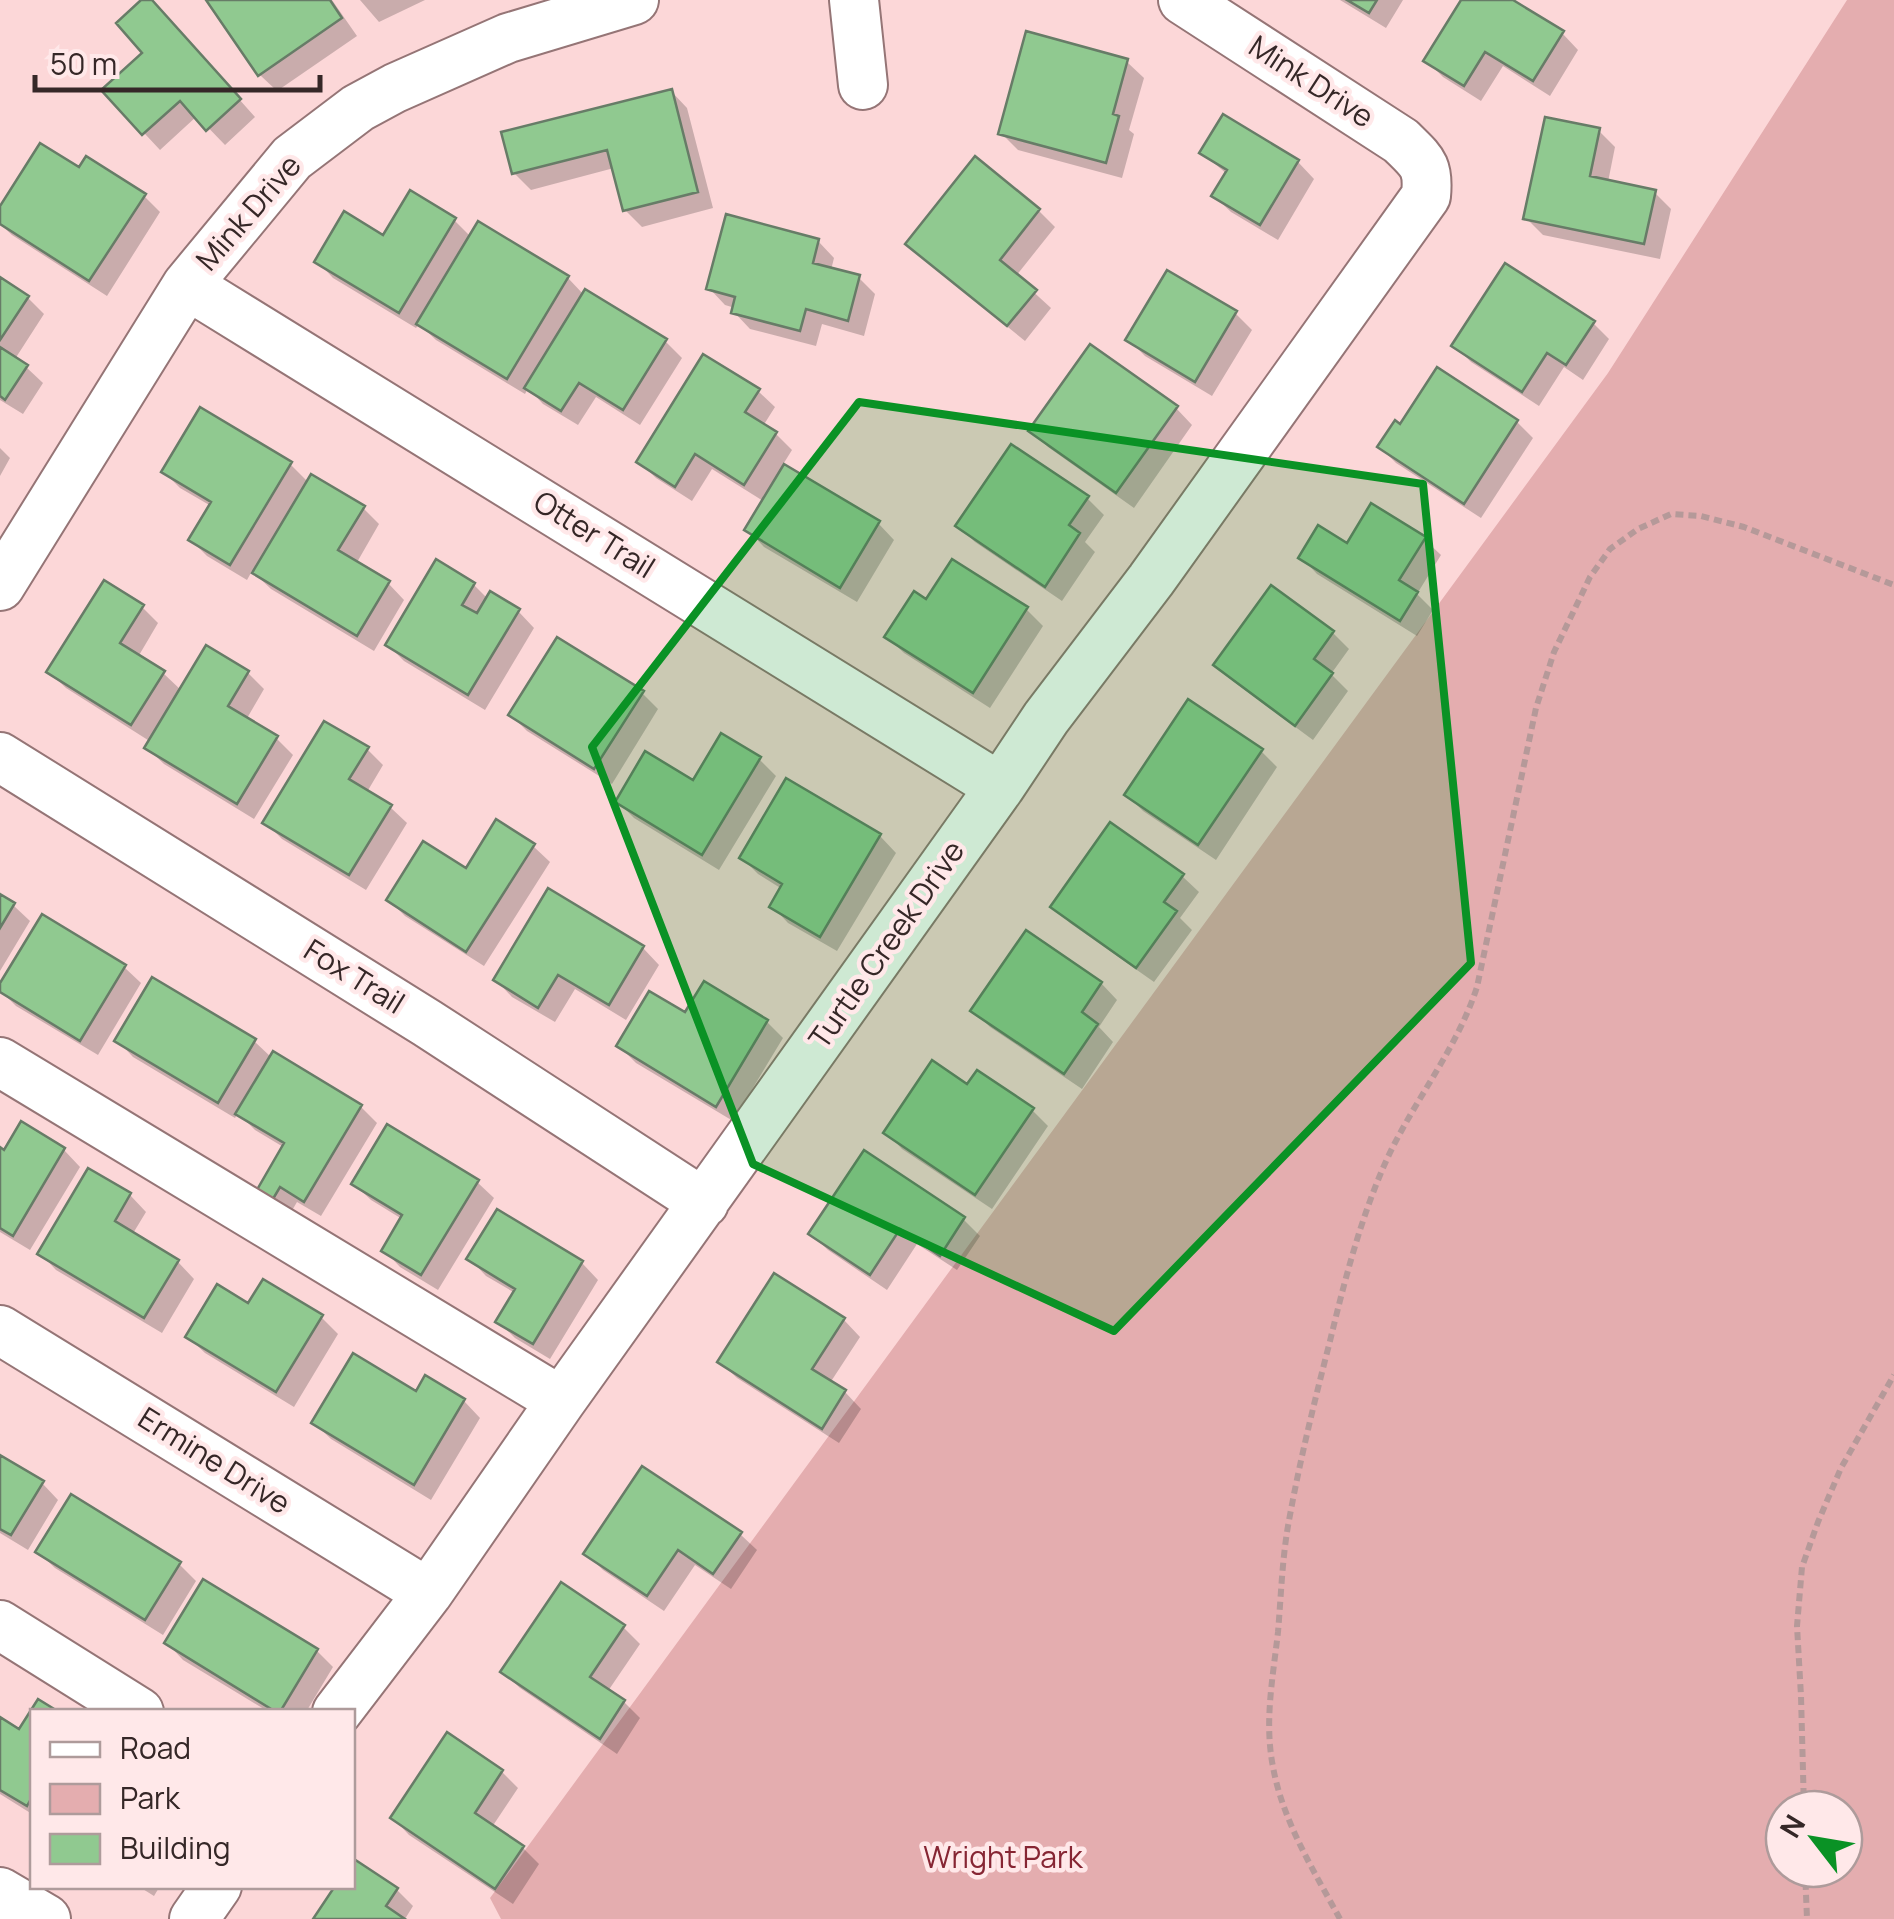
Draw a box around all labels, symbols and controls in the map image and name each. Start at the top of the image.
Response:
street label: Mink Drive [1241,25,1382,136]
scale bar [35,30,320,92]
text: 50 m [50,43,117,84]
street label: Mink Drive [186,145,310,279]
street label: Otter Trail [526,480,663,587]
street label: Turtle Creek Drive [799,832,973,1057]
street label: Fox Trail [297,929,413,1023]
street label: Ermine Drive [131,1397,298,1523]
legend [30,1709,355,1889]
text: Road [120,1727,191,1768]
text: Park [120,1777,181,1818]
north arrow [1764,1789,1864,1889]
text: N [1770,1807,1813,1844]
text: Building [120,1827,231,1868]
park label: Wright Park [923,1836,1084,1877]

